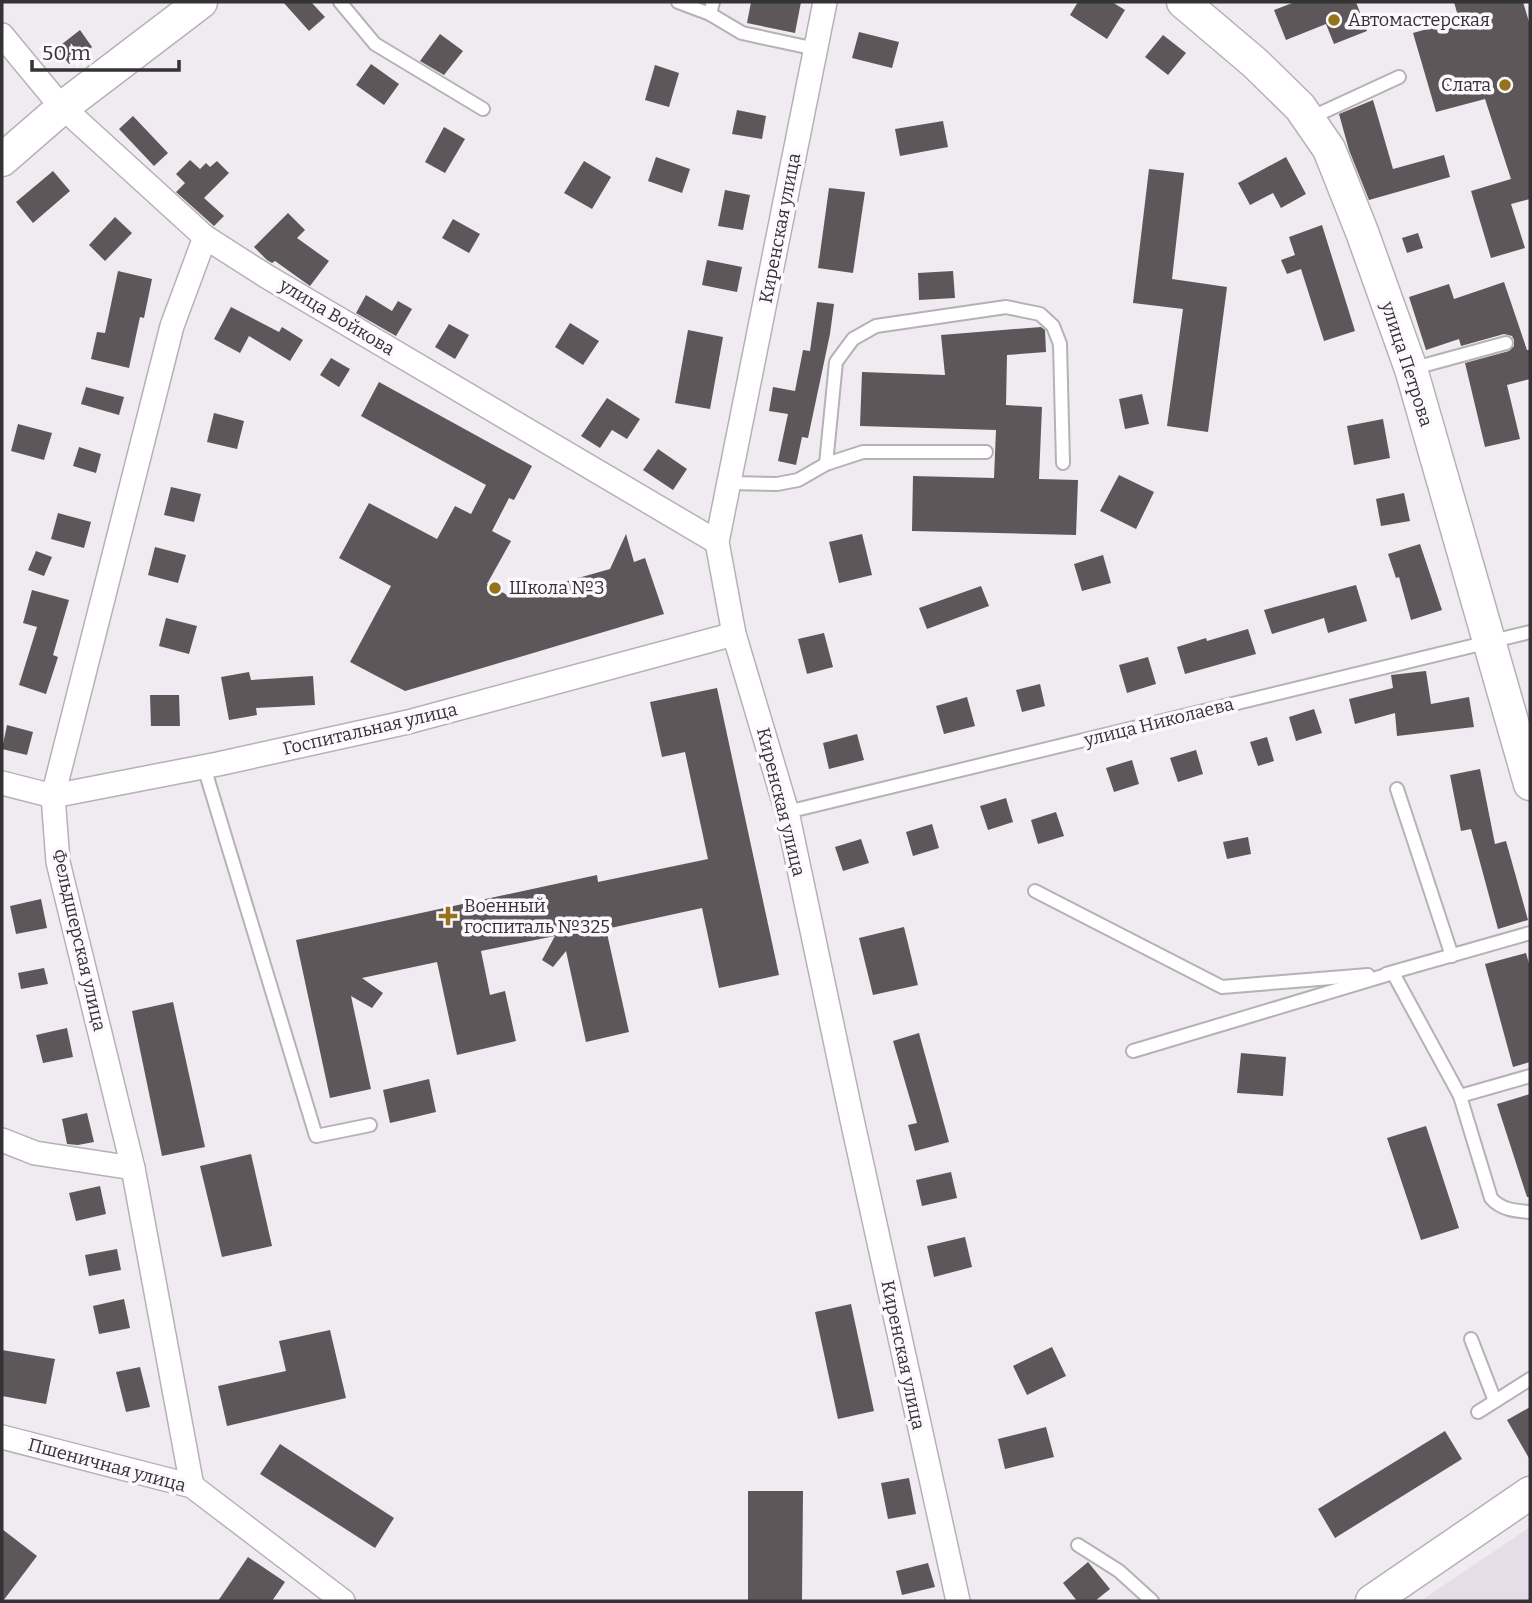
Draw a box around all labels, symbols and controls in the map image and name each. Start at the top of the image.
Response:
place label: Автомастерская [1348,9,1490,31]
marker: Автомастерская [1326,12,1342,28]
scale bar [32,28,178,72]
text: 50 m [42,40,91,66]
place label: Слата [1441,74,1491,96]
marker: Слата [1497,77,1513,93]
street label: Киренская улица [755,151,805,305]
street label: улица Войкова [274,273,399,360]
street label: улица Петрова [1376,298,1438,429]
place label: Школа №3 [509,577,605,599]
marker: Школа №3 [487,580,503,596]
street label: улица Николаева [1081,693,1236,751]
street label: Госпитальная улица [281,698,459,760]
street label: Киренская улица [752,725,810,879]
street label: Фельдшерская улица [47,847,111,1033]
place label: Военный госпиталь №325 [464,895,610,938]
marker: Военный госпиталь №325 [438,906,458,926]
street label: Киренская улица [876,1278,930,1432]
street label: Пшеничная улица [26,1433,189,1497]

